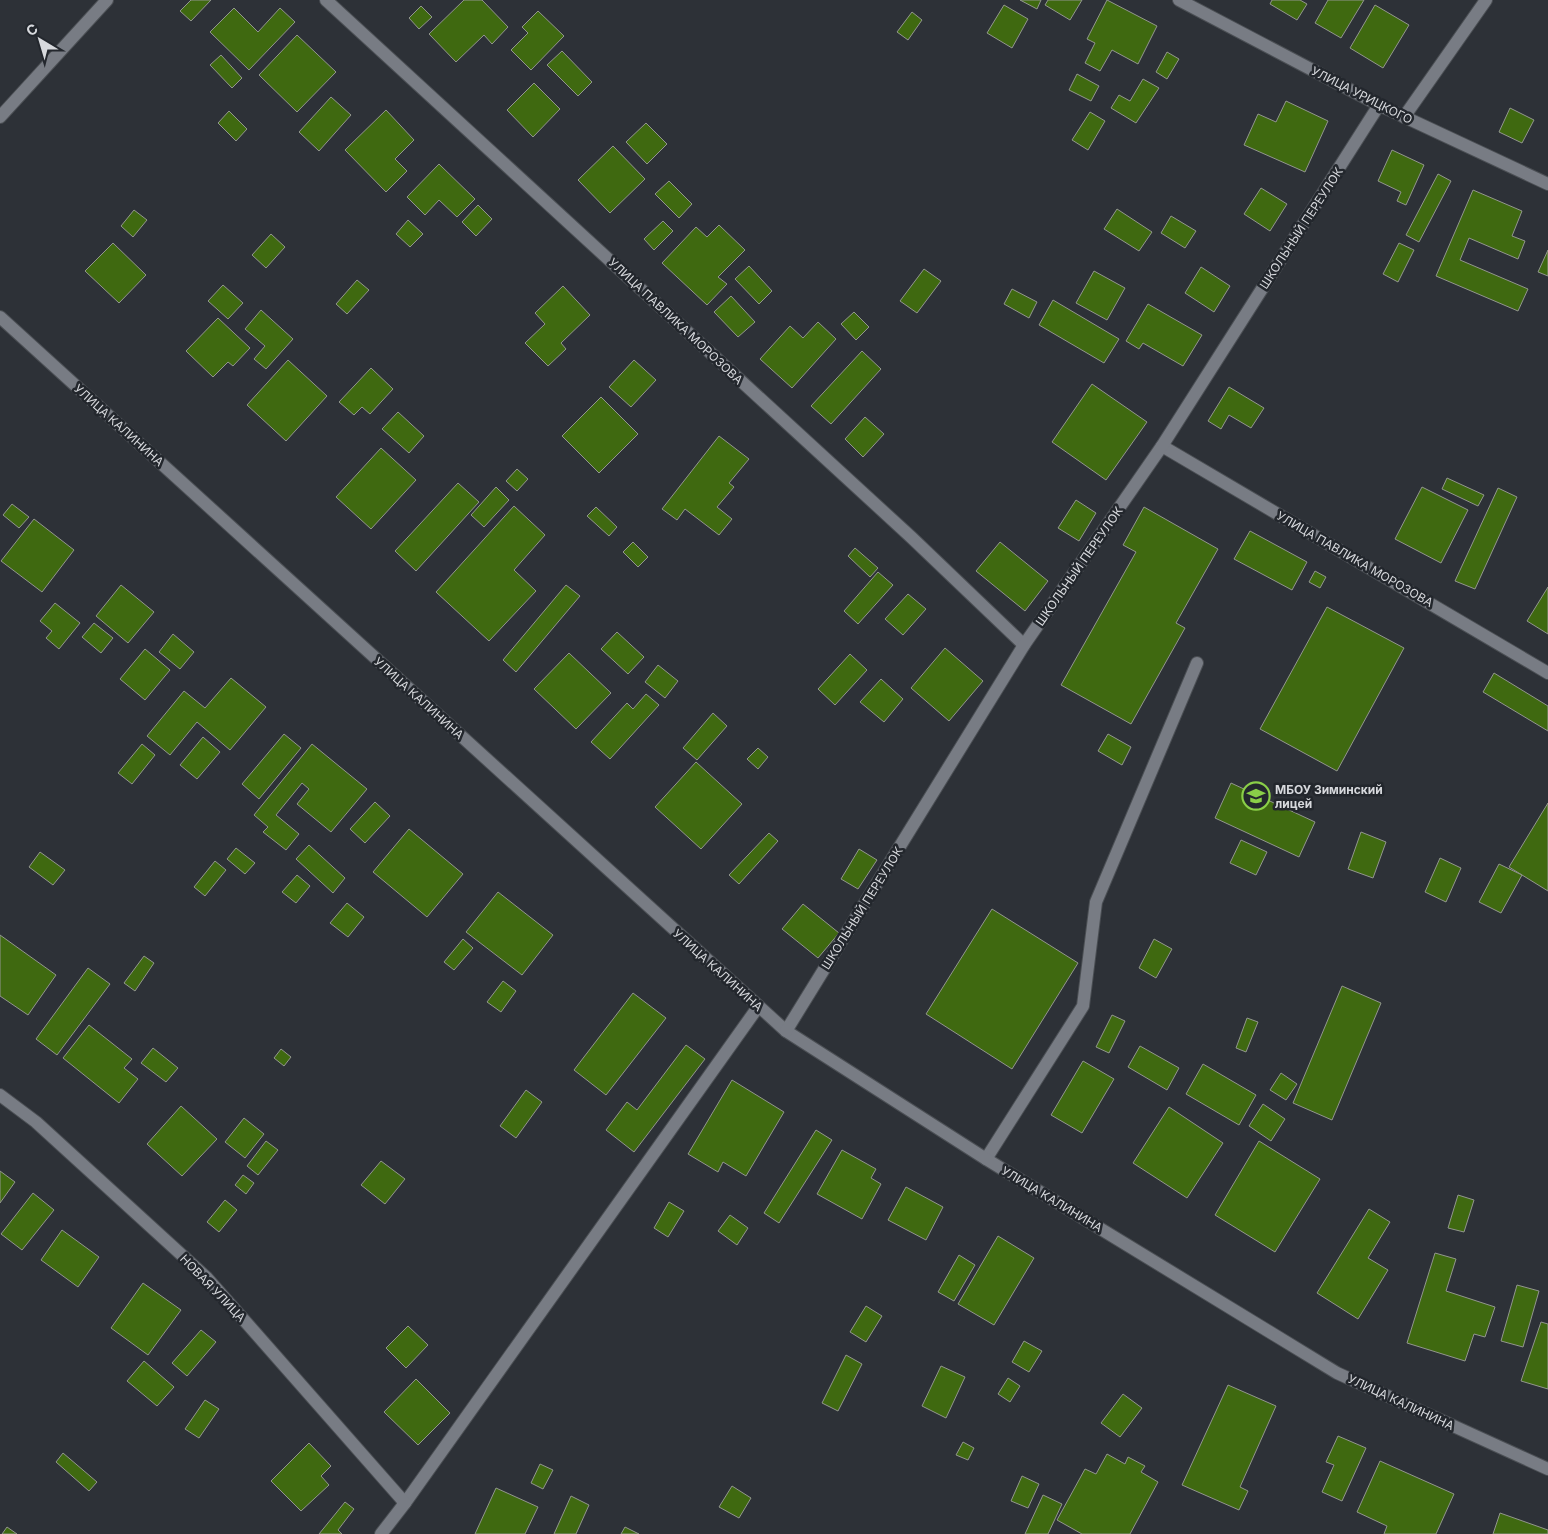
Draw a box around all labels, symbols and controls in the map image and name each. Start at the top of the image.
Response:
north arrow [15,15,65,65]
text: С [22,19,41,39]
street label: УЛИЦА УРИЦКОГО [1309,63,1415,127]
street label: ШКОЛЬНЫЙ ПЕРЕУЛОК [1256,164,1346,292]
street label: УЛИЦА ПАВЛИКА МОРОЗОВА [606,255,746,387]
street label: УЛИЦА КАЛИНИНА [71,381,167,469]
street label: ШКОЛЬНЫЙ ПЕРЕУЛОК [1032,504,1126,628]
street label: УЛИЦА ПАВЛИКА МОРОЗОВА [1274,508,1436,610]
street label: УЛИЦА КАЛИНИНА [371,654,467,742]
school or university icon: МБОУ Зиминский лицей [1241,781,1271,811]
place label: МБОУ Зиминский лицей [1275,782,1383,811]
street label: ШКОЛЬНЫЙ ПЕРЕУЛОК [818,844,906,972]
street label: УЛИЦА КАЛИНИНА [670,926,766,1014]
street label: УЛИЦА КАЛИНИНА [999,1163,1105,1235]
street label: НОВАЯ УЛИЦА [177,1251,249,1325]
street label: УЛИЦА КАЛИНИНА [1346,1371,1456,1433]

